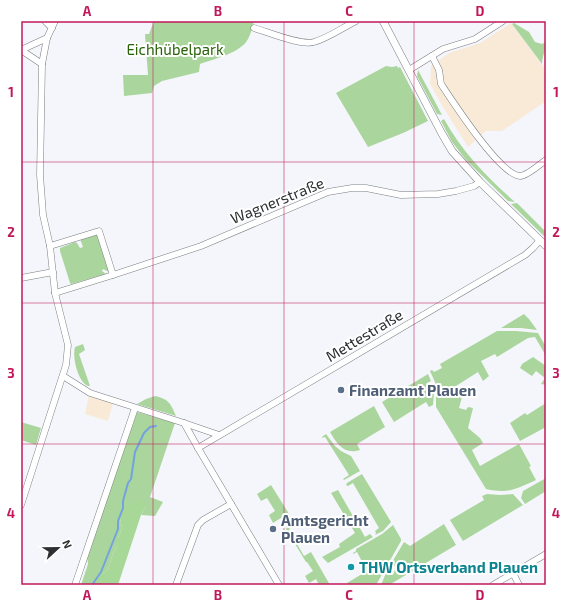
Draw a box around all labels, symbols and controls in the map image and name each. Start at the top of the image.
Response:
text: A [83,3,92,19]
text: B [214,3,222,19]
text: C [345,3,353,19]
text: D [476,3,485,19]
park label: Eichhübelpark [126,40,224,58]
text: 1 [8,84,14,100]
text: 1 [553,84,559,100]
street label: Wagnerstraße [228,173,326,227]
text: 2 [7,224,15,240]
text: 2 [552,224,560,240]
street label: Mettestraße [322,305,406,365]
text: 3 [7,365,15,381]
text: 3 [552,365,560,381]
place label: Finanzamt Plauen [349,381,476,399]
marker: Finanzamt Plauen [336,385,346,395]
text: 4 [7,505,15,521]
text: 4 [552,505,560,521]
place label: Amtsgericht Plauen [281,511,369,546]
marker: Amtsgericht Plauen [268,524,278,534]
north arrow [38,528,78,568]
text: N [60,538,75,550]
place label: THW Ortsverband Plauen [359,558,538,576]
marker: THW Ortsverband Plauen [346,562,356,572]
text: A [83,587,92,603]
text: B [214,587,222,603]
text: C [345,587,353,603]
text: D [476,587,485,603]

